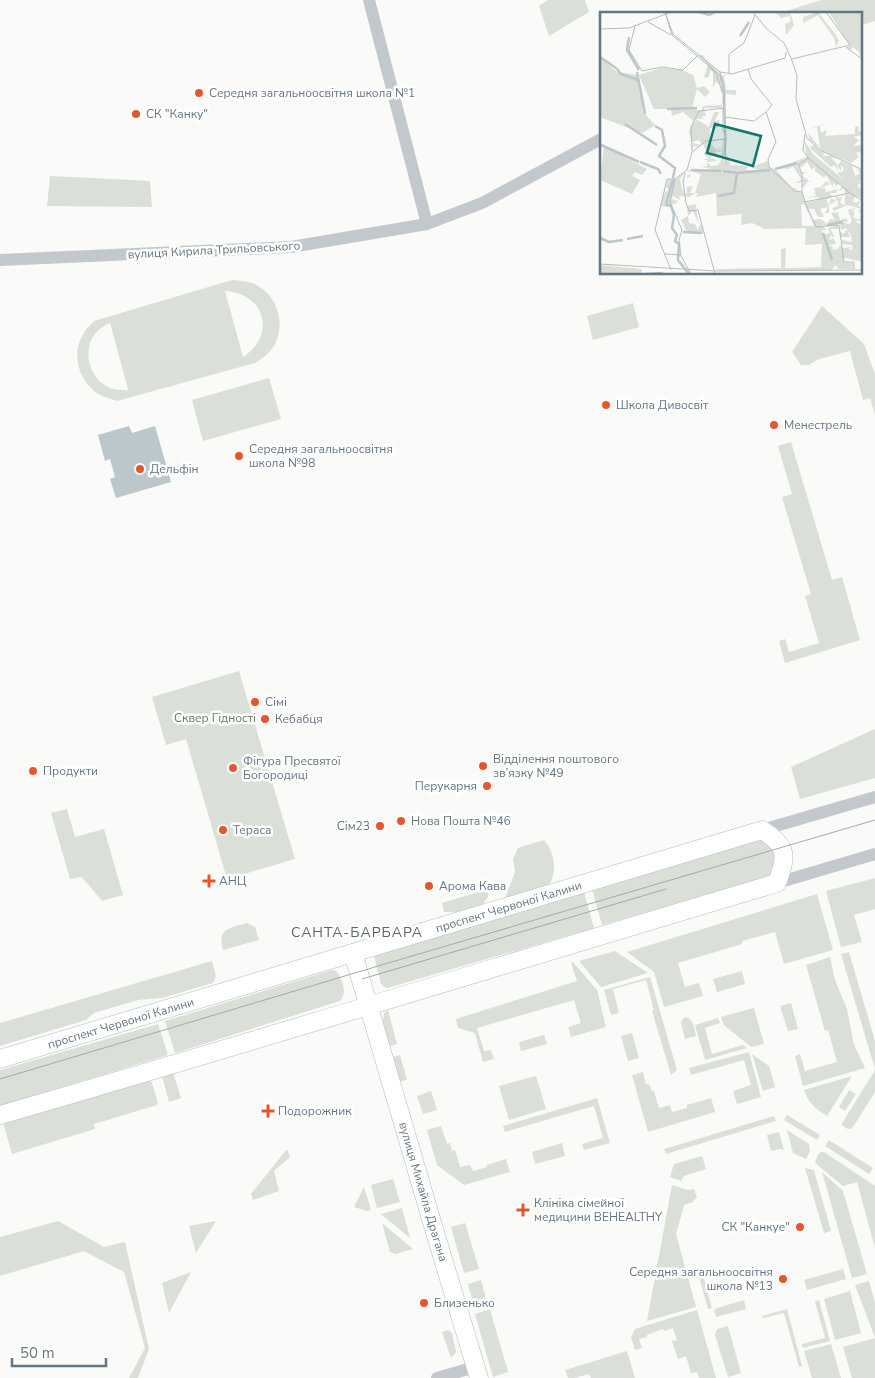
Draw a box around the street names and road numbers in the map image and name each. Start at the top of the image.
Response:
street label: вулиця Кирила Трильовського [127,237,301,263]
street label: проспект Червоної Калини [434,877,584,936]
street label: проспект Червоної Калини [46,994,196,1053]
street label: вулиця Михайла Драгана [395,1120,451,1264]

